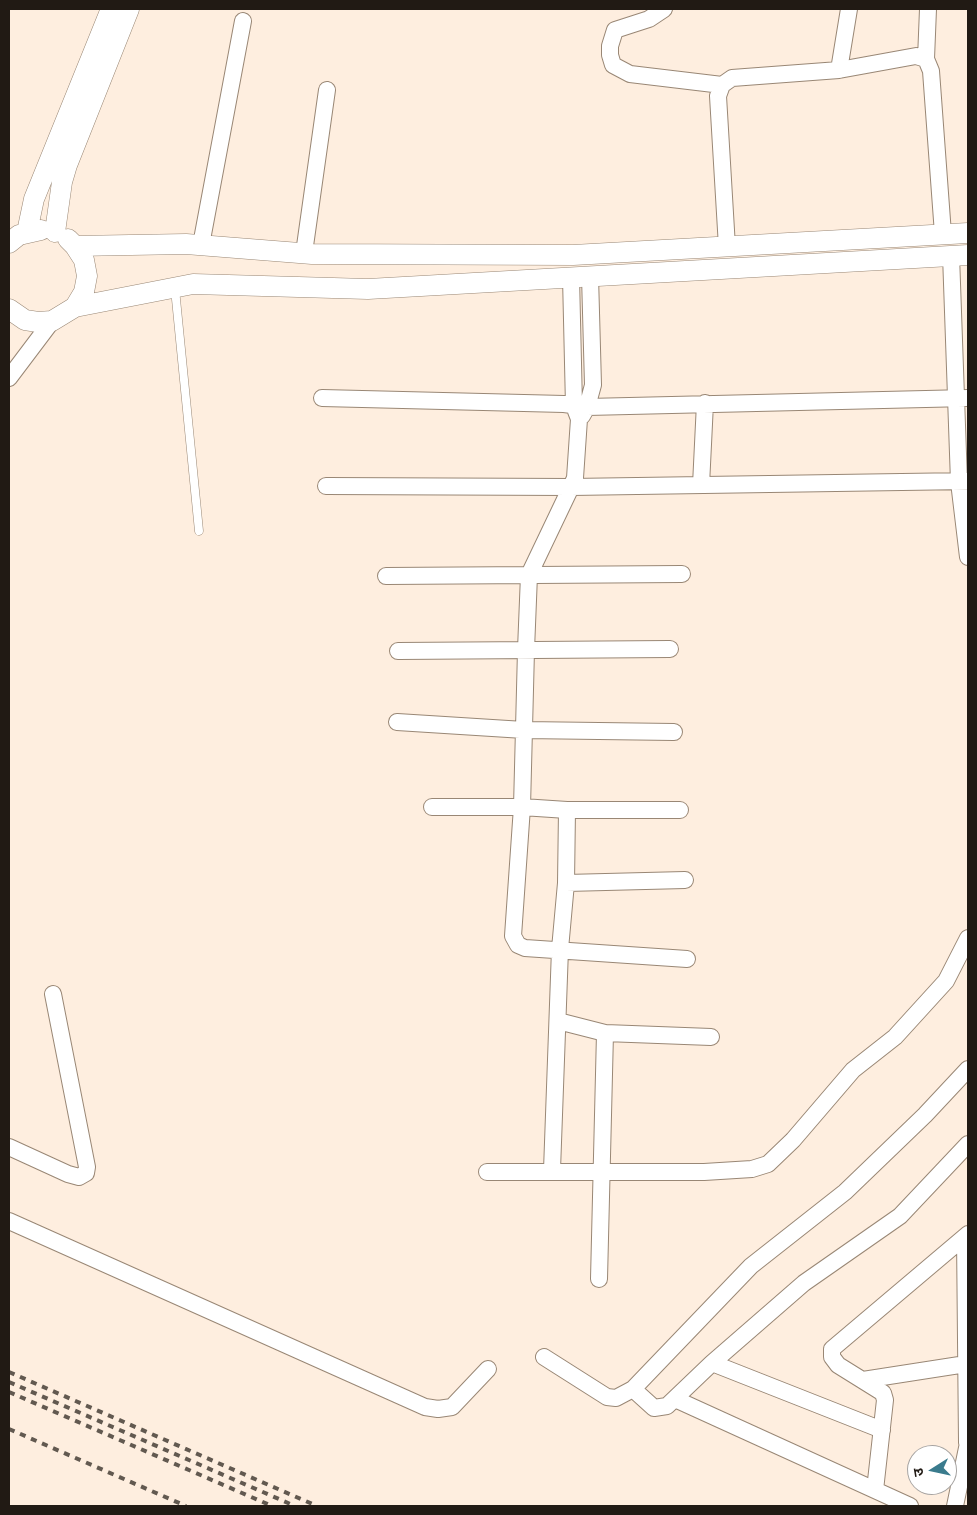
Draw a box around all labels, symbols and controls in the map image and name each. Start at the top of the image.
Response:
north arrow [907,1445,957,1495]
text: उ [910,1467,927,1478]

